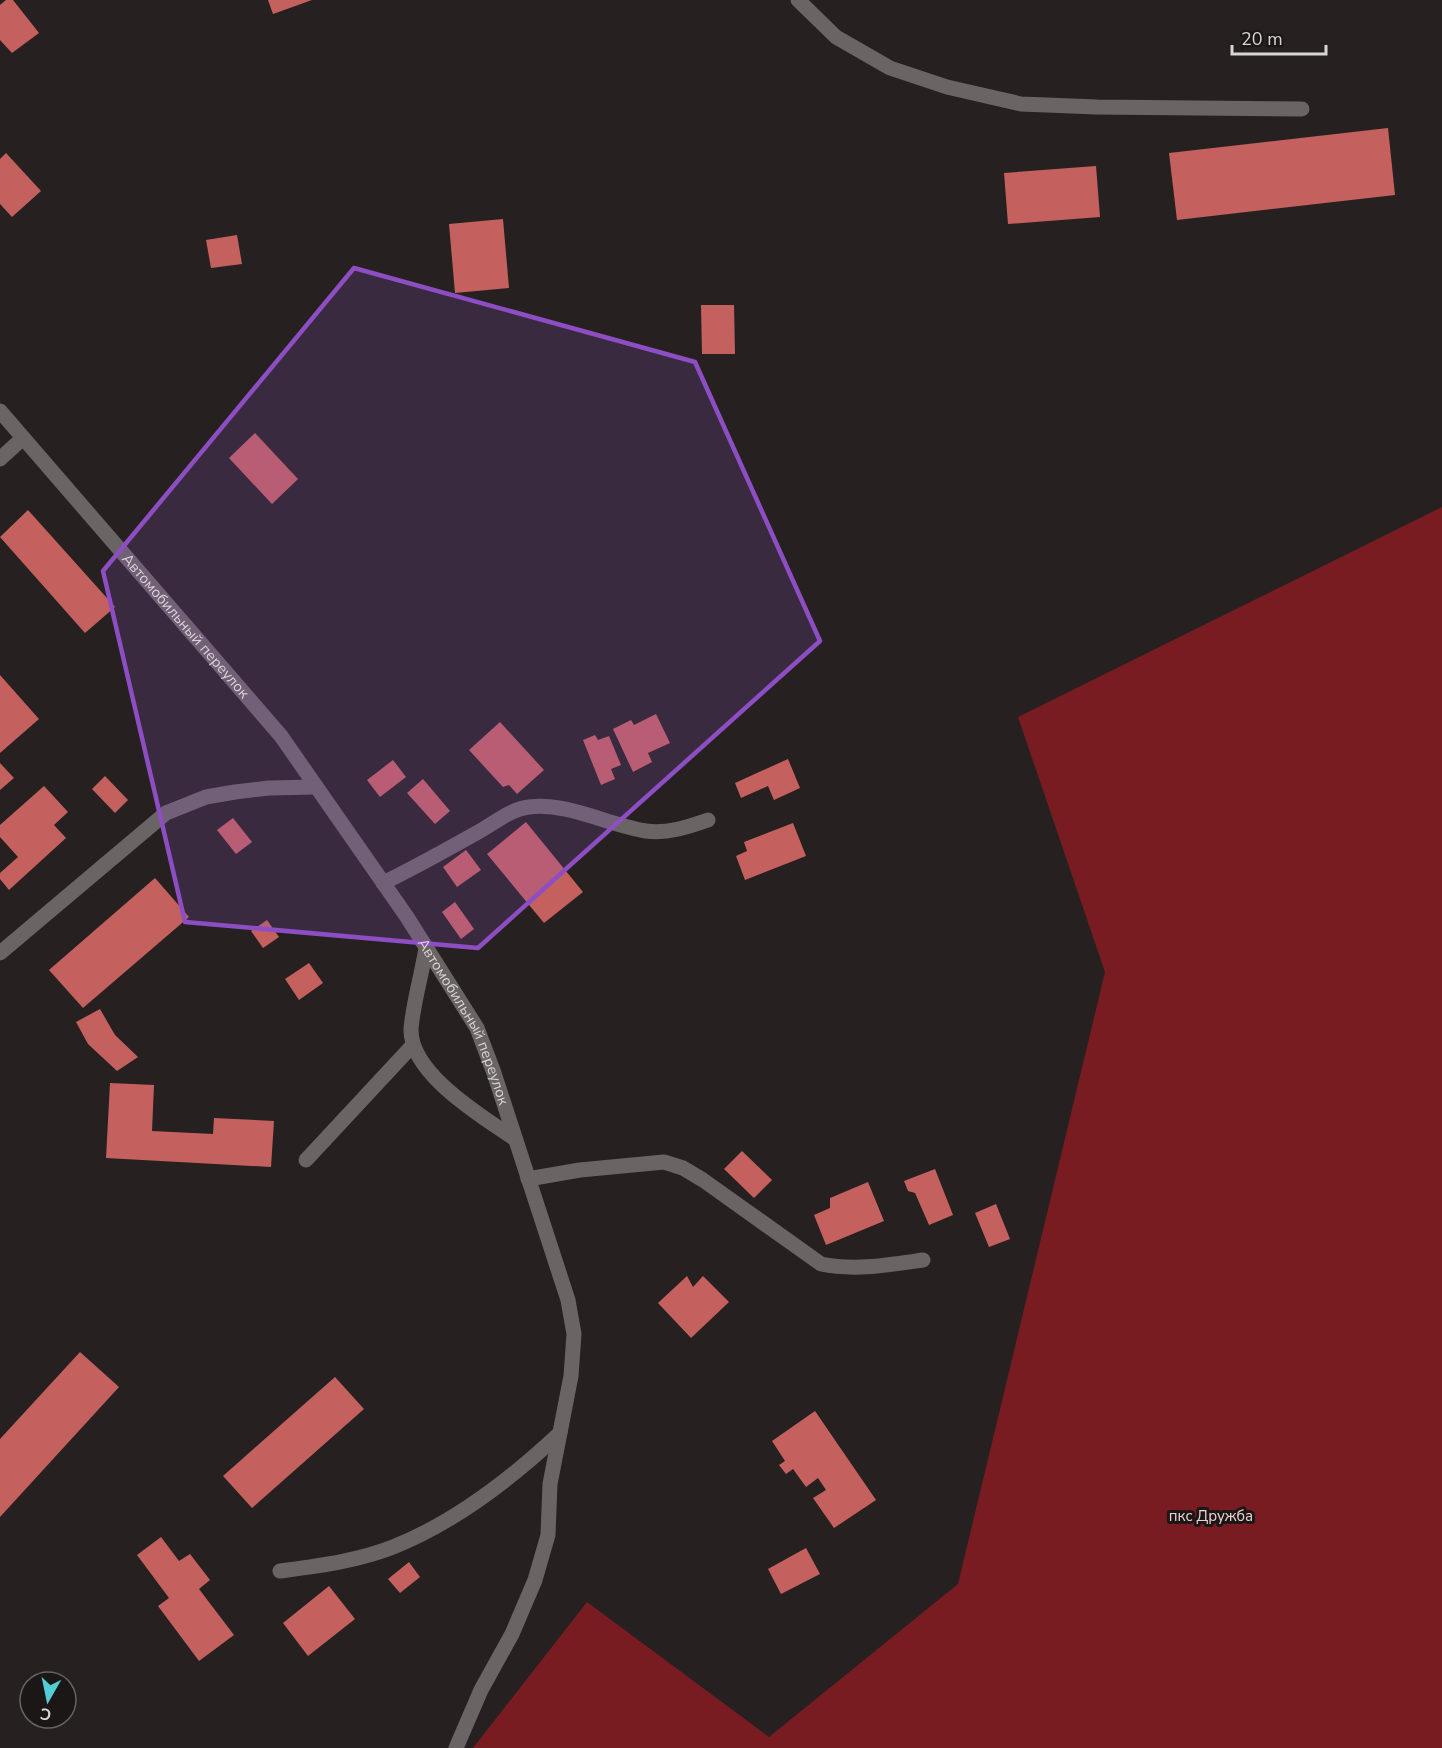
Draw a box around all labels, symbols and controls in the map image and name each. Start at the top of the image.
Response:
scale bar [1232,18,1326,56]
text: 20 m [1241,27,1283,51]
street label: Автомобильный переулок [118,549,254,703]
street label: Автомобильный переулок [413,935,514,1108]
park label: пкс Дружба [1169,1506,1253,1526]
north arrow [18,1670,78,1730]
text: С [39,1702,53,1726]

